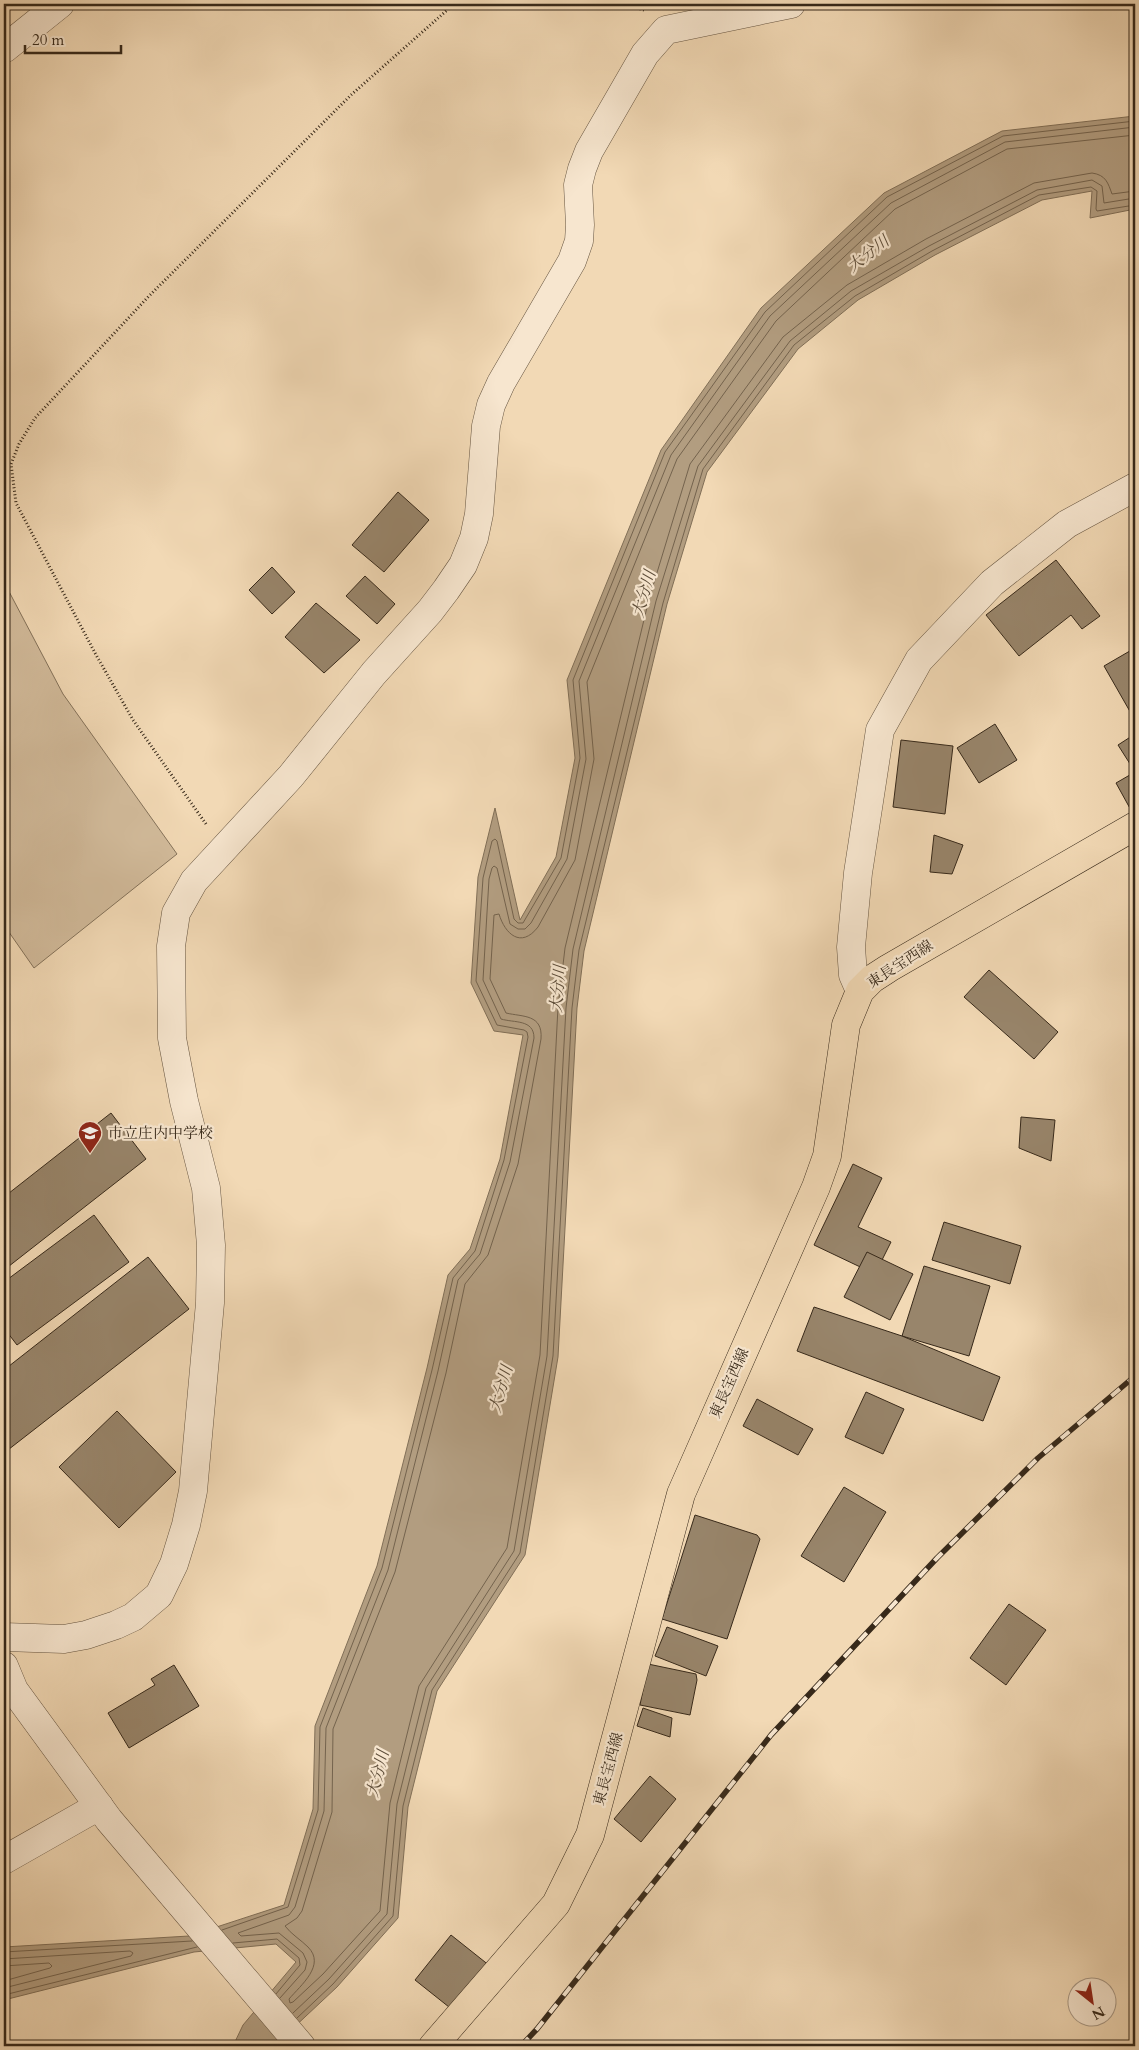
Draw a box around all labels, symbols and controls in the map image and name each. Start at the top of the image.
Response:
scale bar [25,22,121,54]
text: 20 m [32,30,64,50]
water label: 大分川 [842,229,895,277]
water label: 大分川 [627,566,662,620]
street label: 東長宝西線 [863,935,937,993]
water label: 大分川 [545,962,571,1014]
school or university icon: 市立庄内中学校 [77,1120,103,1154]
place label: 市立庄内中学校 [108,1123,213,1143]
street label: 東長宝西線 [705,1345,753,1421]
water label: 大分川 [484,1361,519,1415]
street label: 東長宝西線 [589,1730,627,1808]
water label: 大分川 [362,1746,395,1800]
north arrow [1066,1978,1116,2028]
text: N [1088,2002,1108,2024]

